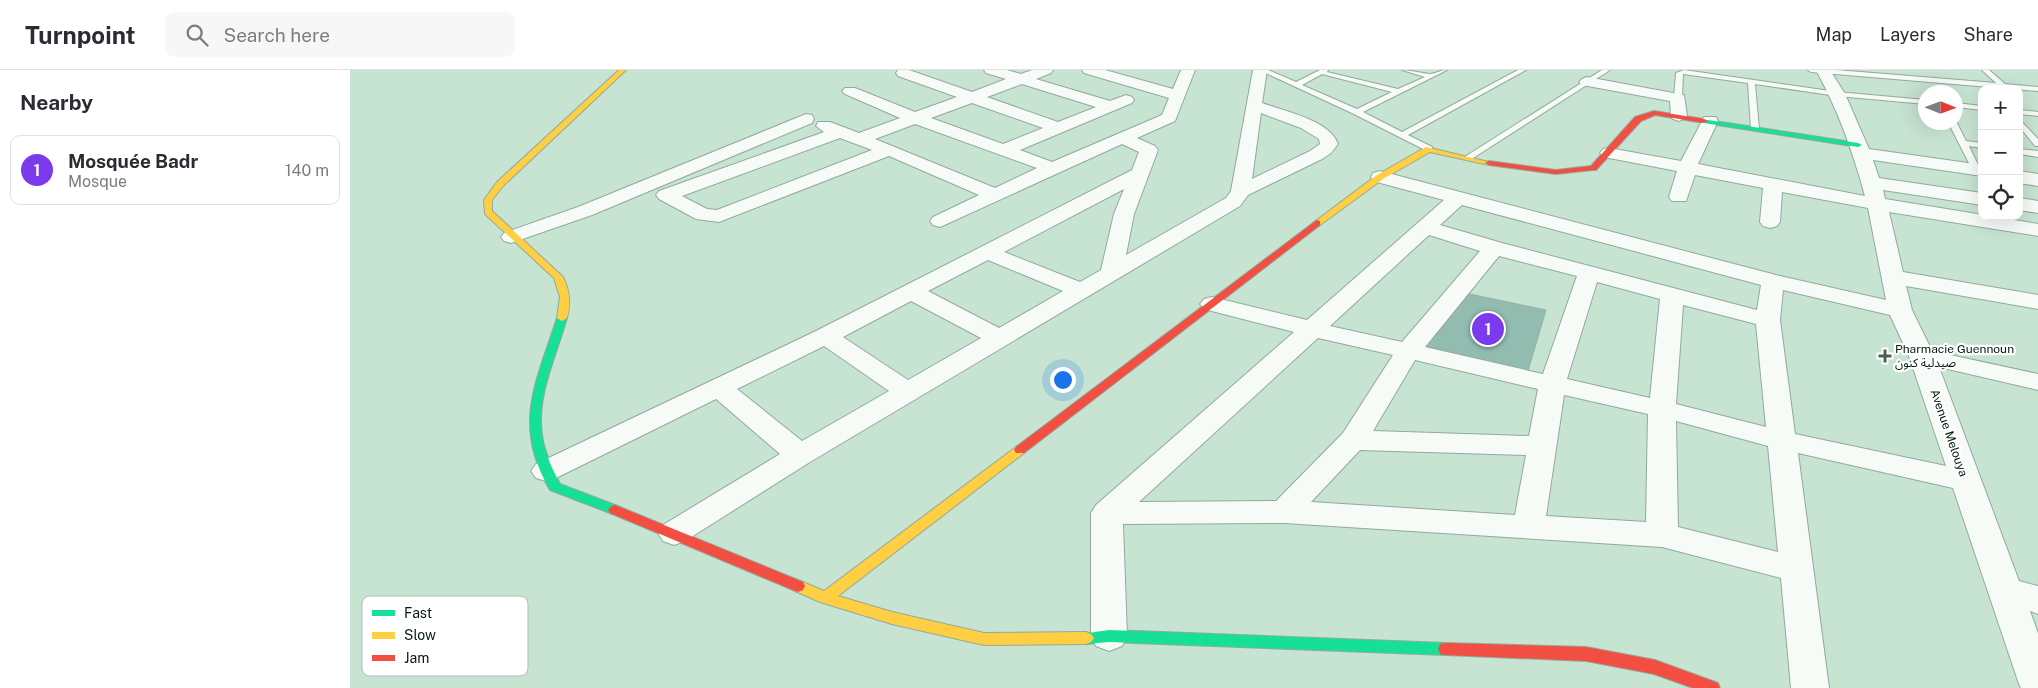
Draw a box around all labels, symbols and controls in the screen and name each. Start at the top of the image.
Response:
search box [165,12,515,57]
text: Turnpoint [25,21,135,49]
icon: search [183,21,211,49]
text: Search here [223,24,330,46]
text: Map [1816,24,1852,45]
text: Layers [1880,24,1936,45]
text: Share [1964,24,2013,45]
north arrow [1918,85,1963,130]
map controls [1978,85,2023,220]
button: + [1978,85,2023,130]
text: Nearby [20,90,93,115]
button: − [1978,130,2023,175]
text: Mosquée Badr [68,150,198,172]
text: 1 [34,161,40,180]
text: 140 m [285,161,329,180]
text: Mosque [68,172,127,191]
button: locate [1978,175,2023,220]
pin: 1 [1472,310,1504,348]
place label: Pharmacie Guennoun صيدلية كنون [1895,342,2014,370]
marker: Pharmacie Guennoun صيدلية كنون [1879,350,1891,362]
your location [1050,367,1076,393]
street label: Avenue Melouya [1928,388,1970,478]
legend [362,596,528,676]
text: Fast [404,605,432,621]
text: Slow [404,627,436,643]
text: Jam [404,650,429,666]

